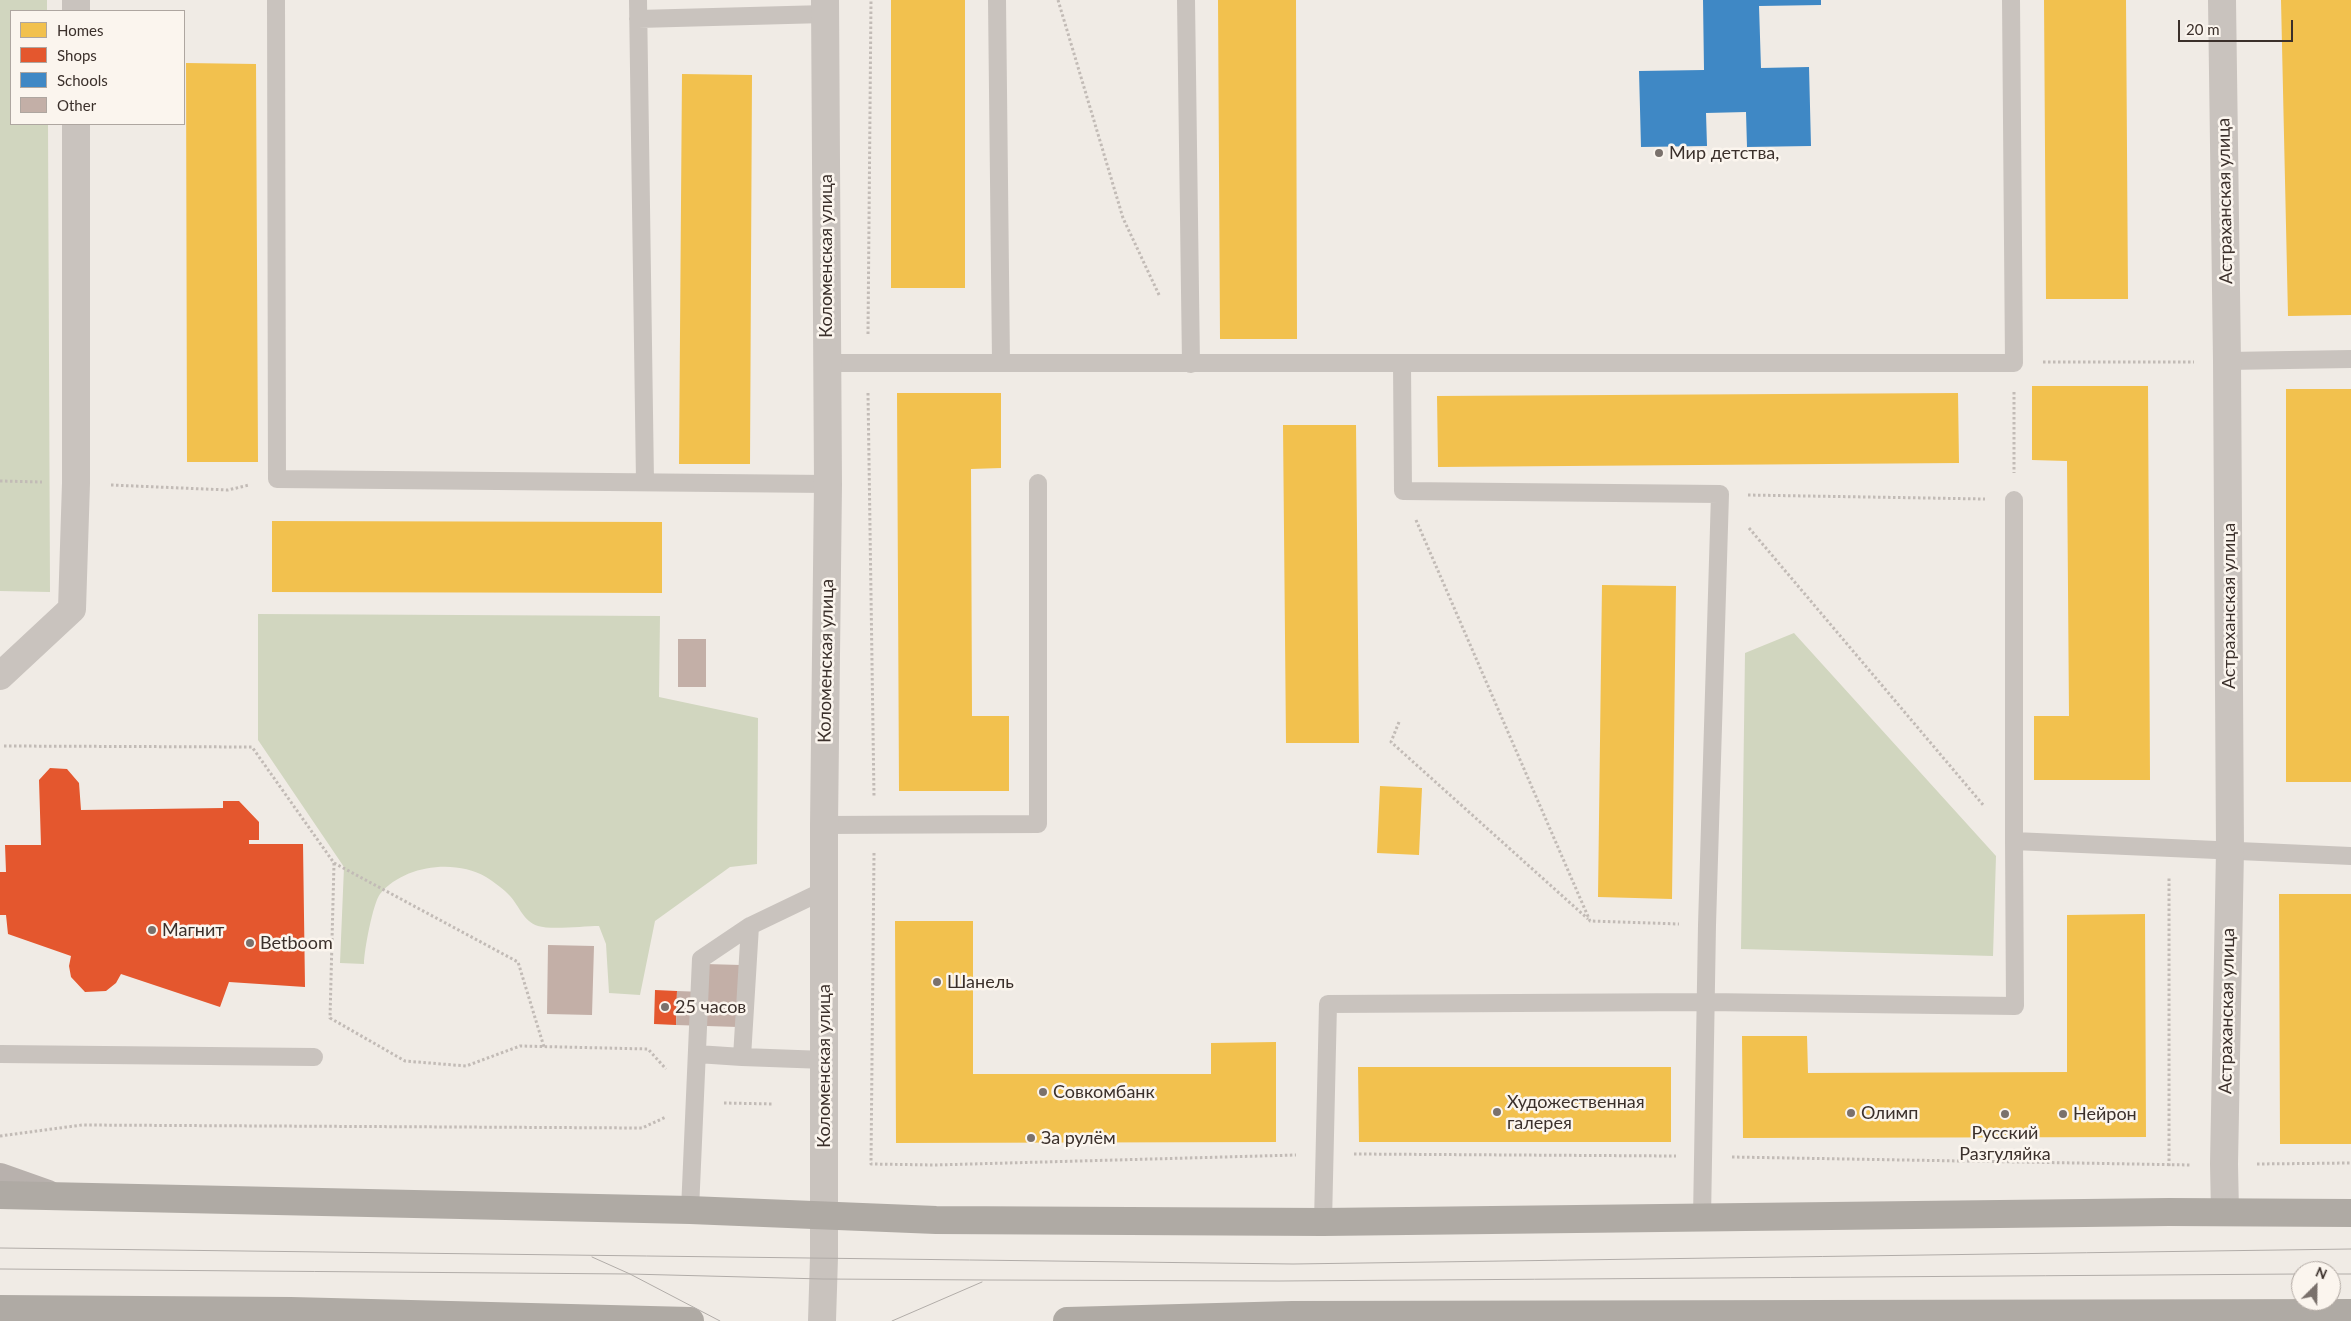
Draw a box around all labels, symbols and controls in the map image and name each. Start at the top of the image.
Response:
legend [10,10,185,125]
scale bar [2181,10,2296,42]
text: 20 m [2186,20,2220,38]
text: Homes [57,21,103,39]
text: Shops [57,46,97,64]
text: Schools [57,71,108,89]
text: Other [57,96,96,114]
street label: Астраханская улица [2213,118,2237,284]
place label: Мир детства, [1669,142,1779,164]
marker: Мир детства, [1653,147,1665,159]
street label: Коломенская улица [815,174,837,338]
street label: Астраханская улица [2218,523,2240,689]
street label: Коломенская улица [814,579,838,743]
place label: Магнит [162,919,224,941]
marker: Магнит [146,924,158,936]
street label: Астраханская улица [2215,928,2239,1094]
place label: Betboom [260,932,333,954]
marker: Betboom [244,937,256,949]
place label: Шанель [947,971,1014,993]
marker: Шанель [931,976,943,988]
street label: Коломенская улица [813,984,835,1148]
place label: 25 часов [675,996,746,1018]
marker: 25 часов [659,1001,671,1013]
place label: Совкомбанк [1053,1081,1155,1103]
marker: Совкомбанк [1037,1086,1049,1098]
place label: Художественная галерея [1507,1091,1645,1134]
place label: Олимп [1861,1102,1918,1124]
place label: Нейрон [2073,1103,2137,1125]
marker: Художественная галерея [1491,1106,1503,1118]
marker: Олимп [1845,1107,1857,1119]
marker: Русский Разгуляйка [1999,1108,2011,1120]
marker: Нейрон [2057,1108,2069,1120]
place label: Русский Разгуляйка [1959,1122,2051,1164]
place label: За рулём [1041,1127,1116,1149]
marker: За рулём [1025,1132,1037,1144]
north arrow [2291,1261,2341,1311]
text: N [2313,1263,2330,1283]

